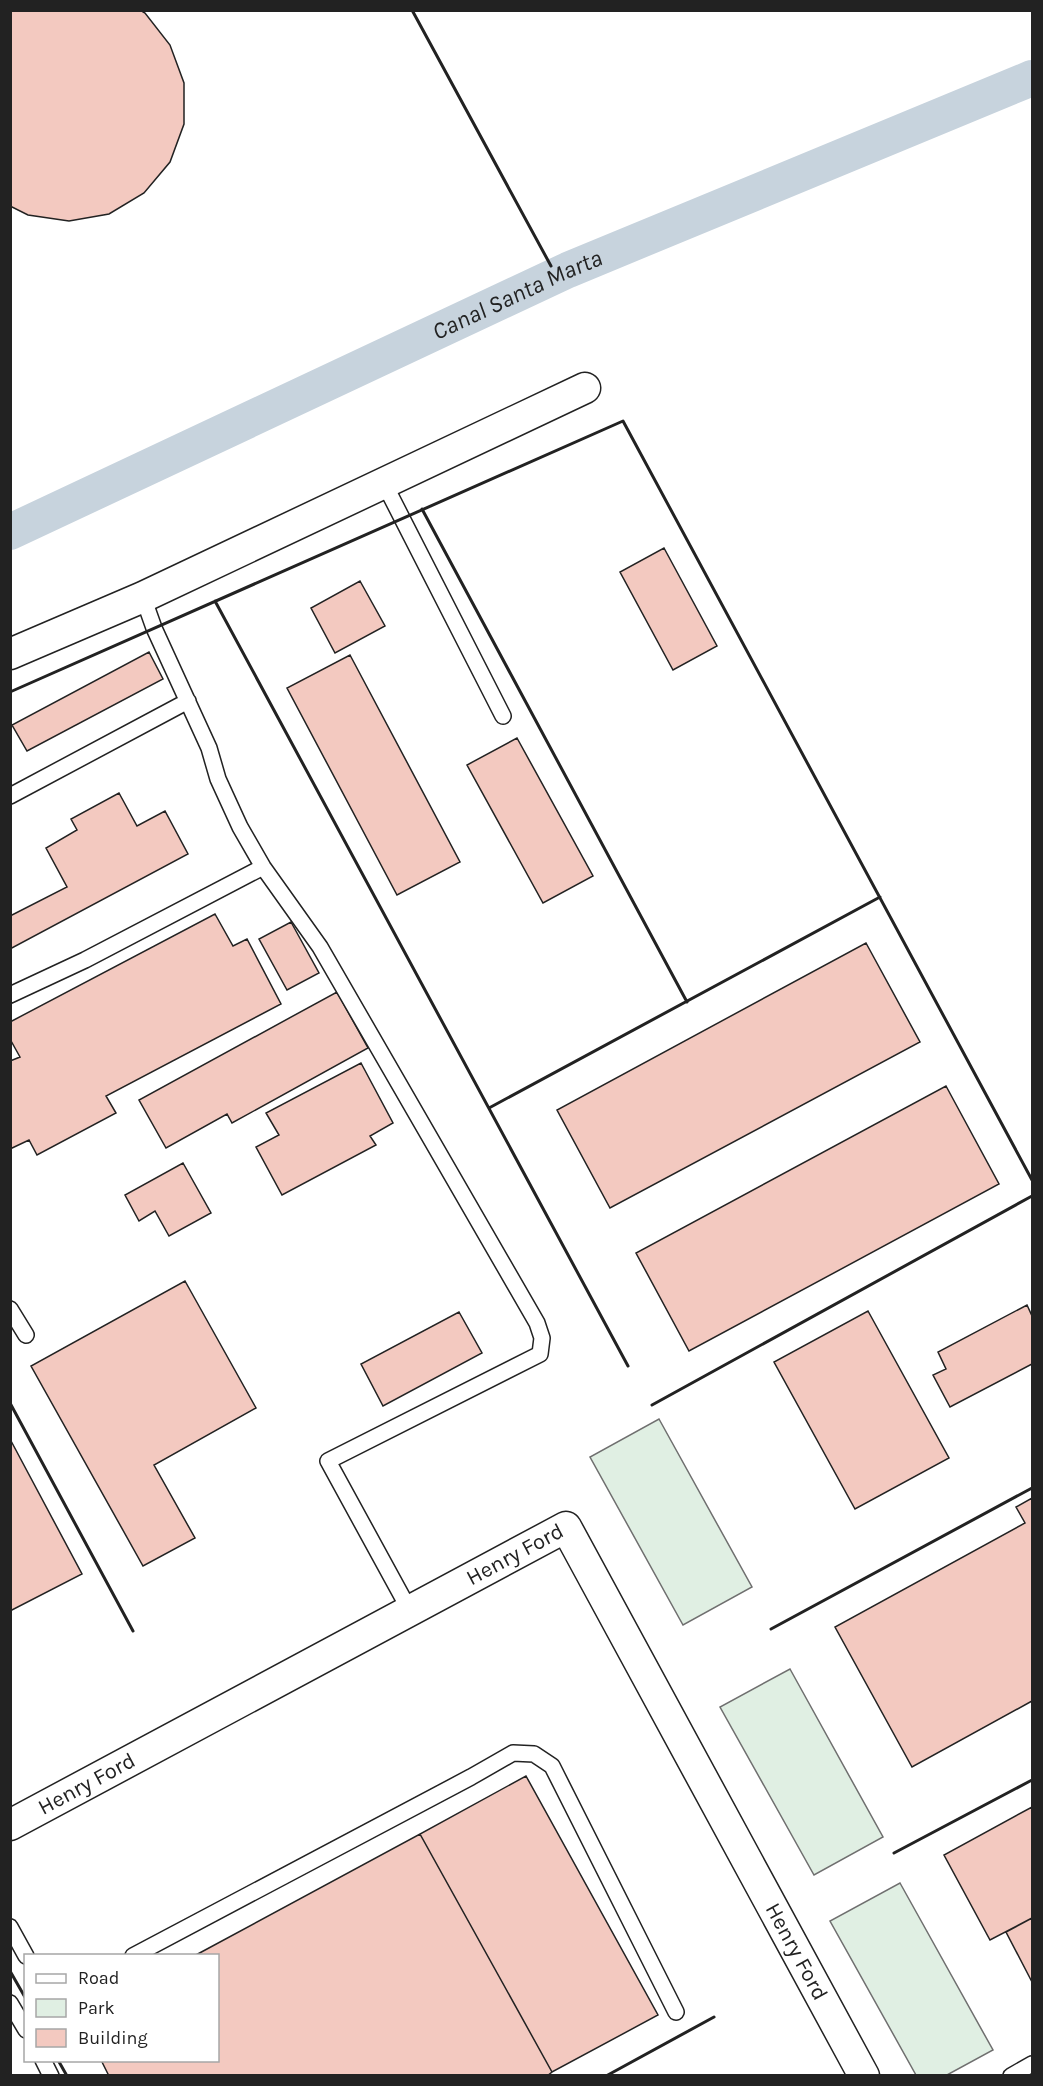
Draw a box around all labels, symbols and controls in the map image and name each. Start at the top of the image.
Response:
water label: Canal Santa Marta [428,243,606,346]
street label: Henry Ford [462,1518,568,1591]
street label: Henry Ford [34,1747,140,1821]
street label: Henry Ford [760,1899,833,2005]
legend [24,1954,219,2062]
text: Road [78,1967,119,1989]
text: Park [78,1997,115,2019]
text: Building [78,2027,148,2049]

